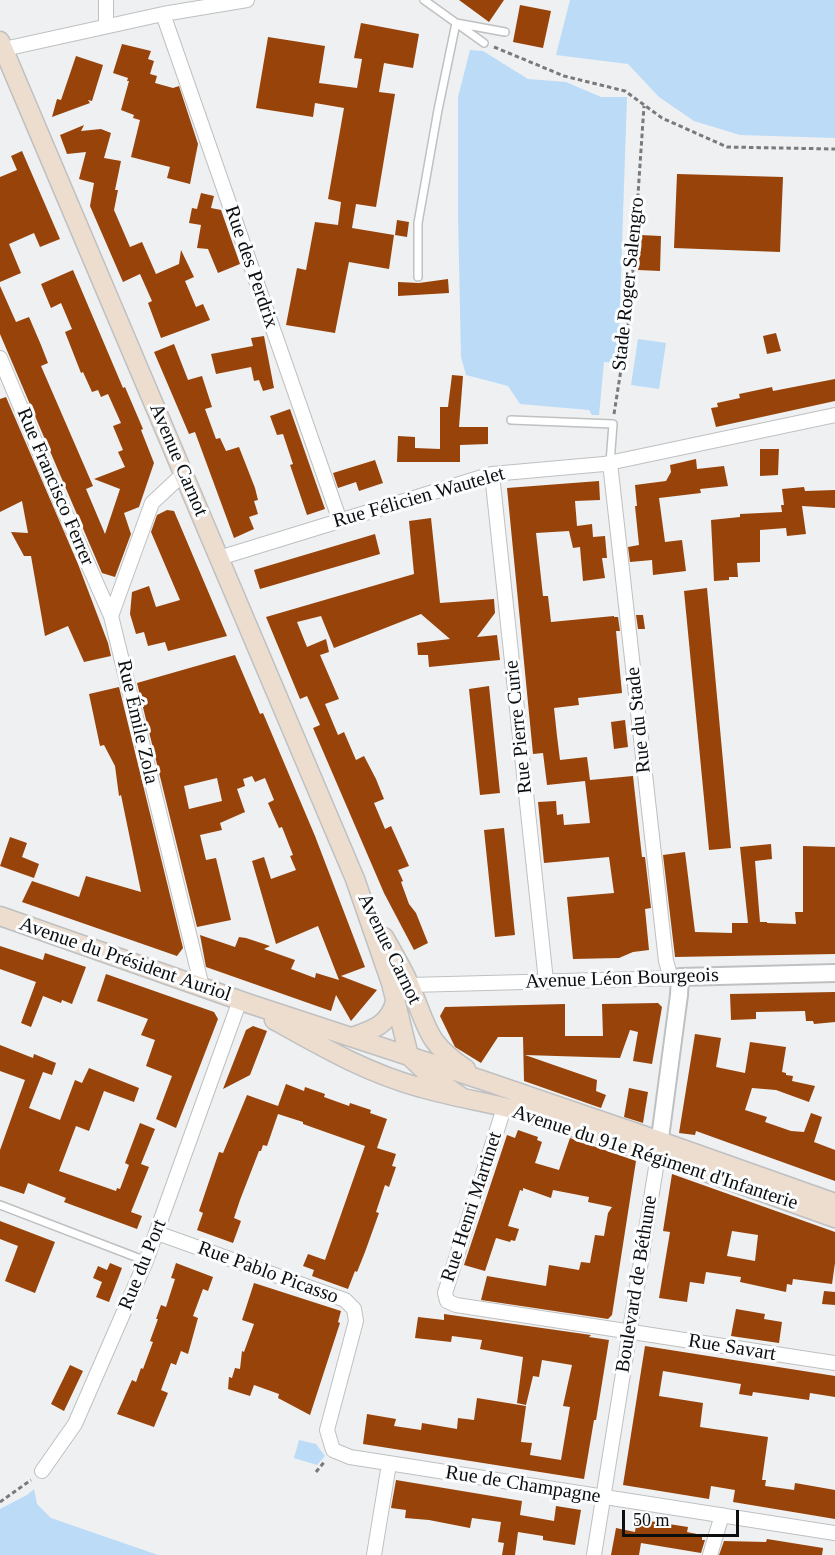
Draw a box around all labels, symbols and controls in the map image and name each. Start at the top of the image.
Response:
street label: Stade Roger Salengro [608,196,650,372]
street label: Rue des Perdrix [219,203,283,331]
street label: Avenue Carnot [143,400,213,520]
street label: Rue Francisco Ferrer [11,405,99,569]
street label: Rue Félicien Wautelet [331,462,507,534]
street label: Rue Émile Zola [111,658,163,786]
street label: Rue Pierre Curie [500,659,538,795]
street label: Rue du Stade [621,666,657,774]
street label: Avenue Carnot [352,890,426,1008]
street label: Avenue du Président Auriol [16,912,234,1008]
street label: Avenue Léon Bourgeois [525,964,719,994]
street label: Avenue du 91e Régiment d'Infanterie [509,1100,801,1216]
street label: Rue Henri Martinet [436,1129,508,1285]
street label: Boulevard de Béthune [611,1194,663,1374]
street label: Rue du Port [114,1216,172,1314]
street label: Rue Pablo Picasso [194,1236,342,1310]
street label: Rue Savart [687,1329,777,1367]
street label: Rue de Champagne [444,1461,602,1509]
scale bar [625,1498,742,1536]
text: 50 m [633,1510,670,1530]

